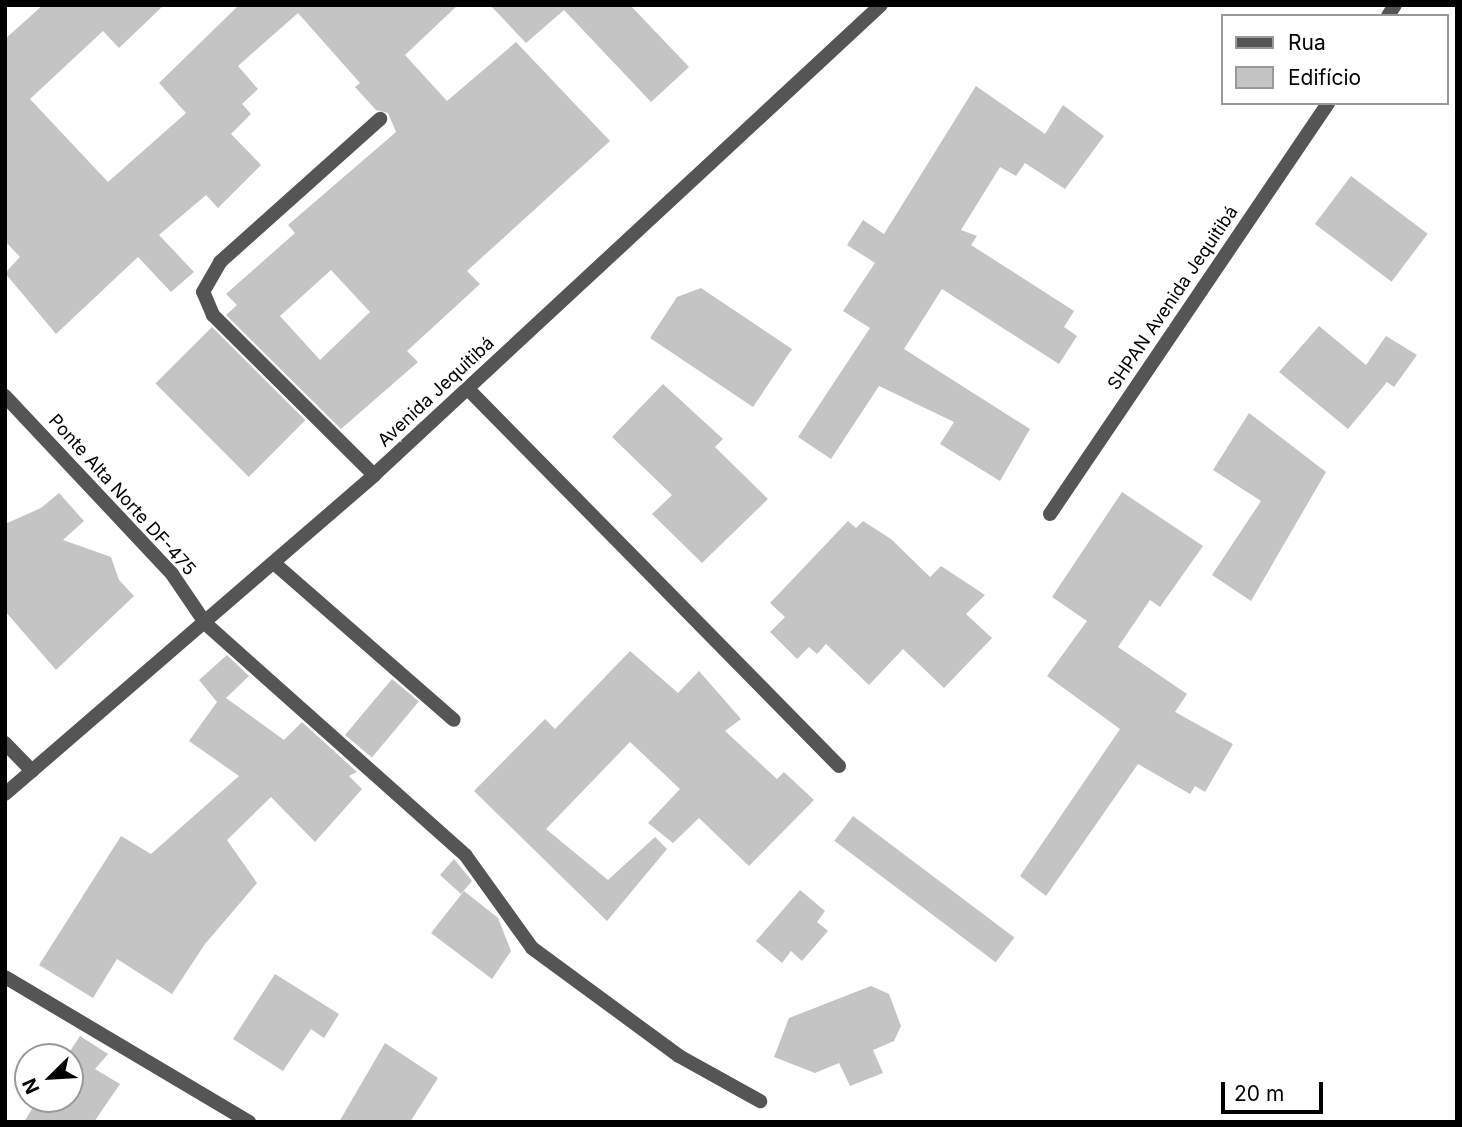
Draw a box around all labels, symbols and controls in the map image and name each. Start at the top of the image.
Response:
legend [1220,14,1448,105]
text: Rua [1288,30,1326,55]
text: Edifício [1288,65,1361,90]
street label: SHPAN Avenida Jequitibá [1103,202,1243,394]
street label: Avenida Jequitibá [373,333,499,451]
street label: Ponte Alta Norte DF-475 [44,410,200,580]
north arrow [14,1043,84,1113]
scale bar [1224,1068,1326,1112]
text: N [18,1075,45,1097]
text: 20 m [1234,1081,1284,1106]

